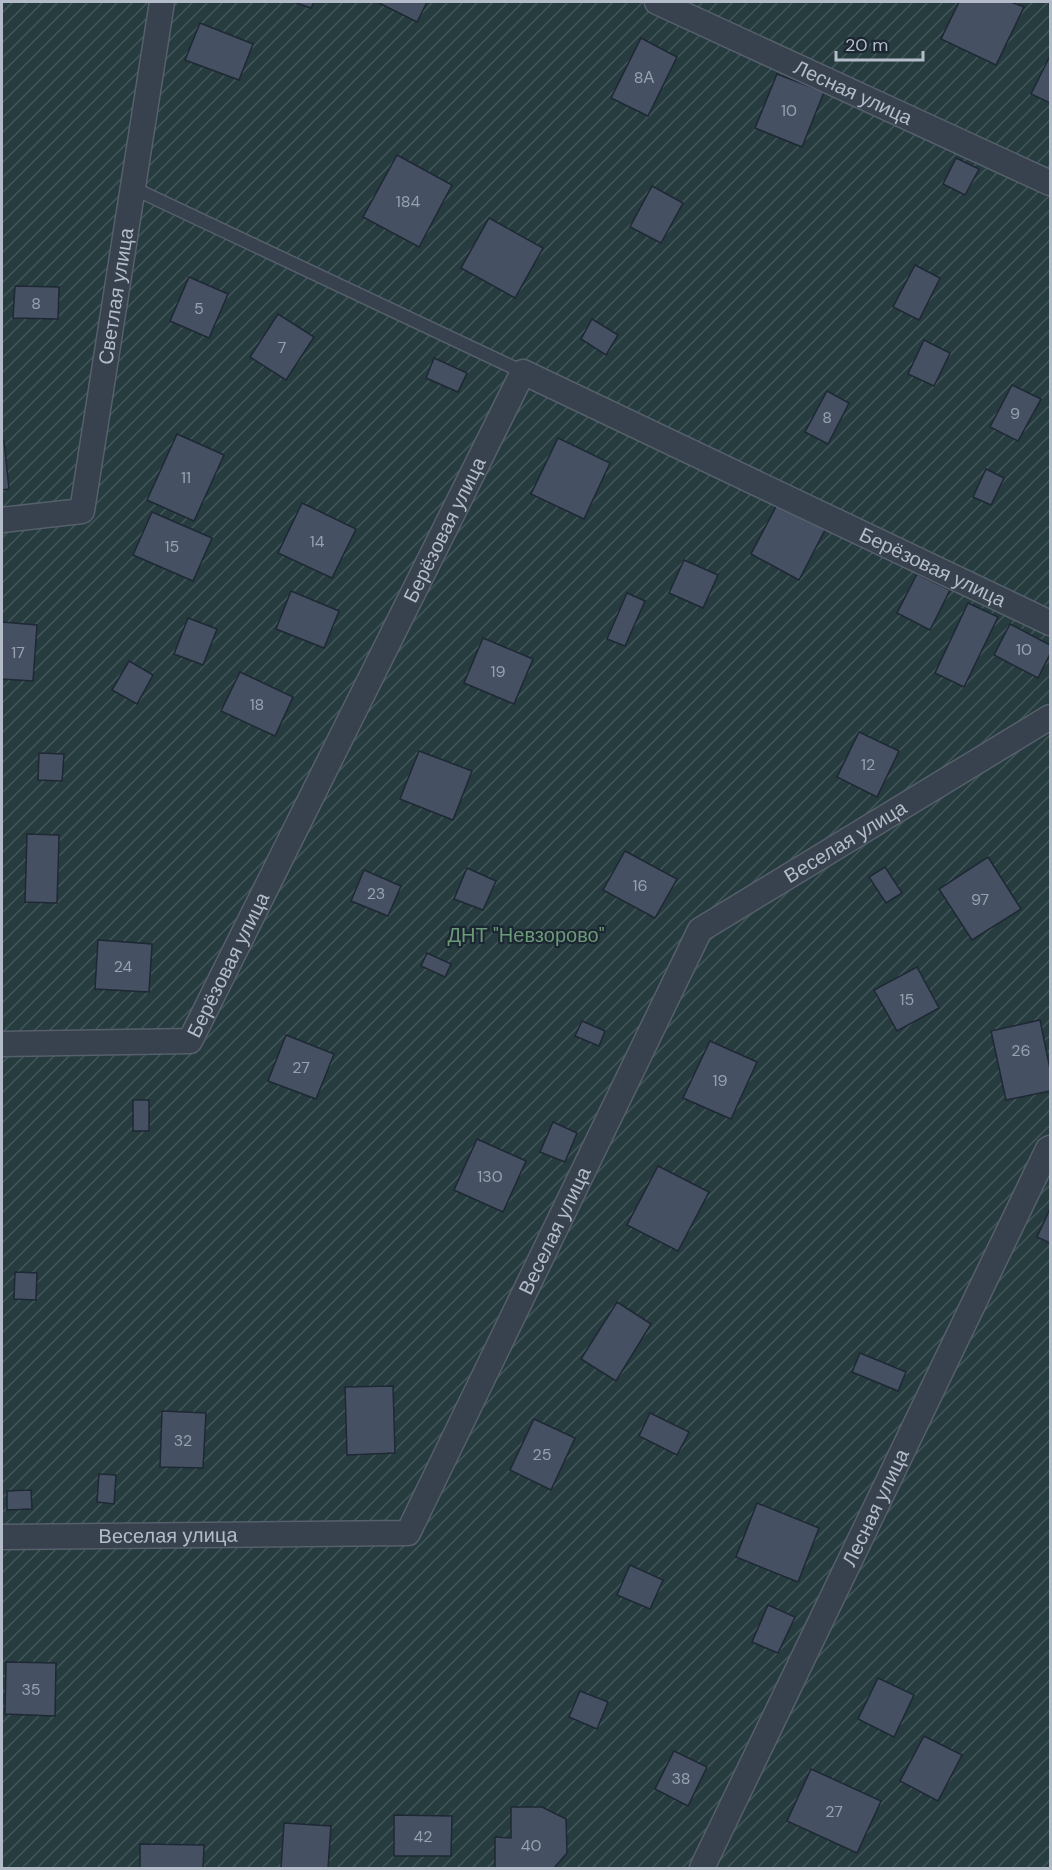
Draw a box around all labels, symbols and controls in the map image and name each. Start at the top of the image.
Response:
scale bar [836,24,923,62]
text: 20 m [845,33,888,57]
street label: Лесная улица [790,54,917,131]
house number: 8А [634,67,655,88]
house number: 10 [781,100,797,121]
house number: 184 [396,191,421,212]
street label: Светлая улица [92,225,139,366]
house number: 8 [31,293,41,314]
house number: 5 [194,298,204,319]
house number: 7 [278,337,286,358]
house number: 9 [1010,403,1020,424]
house number: 8 [822,407,832,428]
street label: Берёзовая улица [397,452,492,607]
house number: 11 [181,467,191,488]
street label: Берёзовая улица [855,521,1011,613]
house number: 14 [310,531,325,552]
house number: 15 [165,536,179,557]
house number: 10 [1016,639,1032,660]
house number: 17 [11,642,25,663]
house number: 19 [490,661,506,682]
house number: 18 [250,694,264,715]
house number: 12 [861,754,875,775]
street label: Веселая улица [779,794,912,889]
house number: 16 [632,875,648,896]
house number: 23 [367,883,385,904]
street label: Берёзовая улица [181,887,275,1042]
house number: 97 [971,889,989,910]
park label: ДНТ "Невзорово" [448,922,605,948]
house number: 24 [114,956,133,977]
house number: 15 [900,989,914,1010]
house number: 26 [1011,1040,1031,1061]
house number: 27 [292,1057,310,1078]
house number: 19 [712,1070,728,1091]
street label: Веселая улица [512,1162,597,1299]
house number: 130 [477,1166,503,1187]
house number: 32 [174,1430,192,1451]
house number: 25 [533,1444,551,1465]
street label: Лесная улица [836,1444,915,1571]
street label: Веселая улица [98,1522,238,1549]
house number: 35 [21,1679,41,1700]
house number: 38 [671,1768,691,1789]
house number: 27 [825,1801,843,1822]
house number: 42 [414,1826,432,1847]
house number: 40 [521,1835,541,1856]

